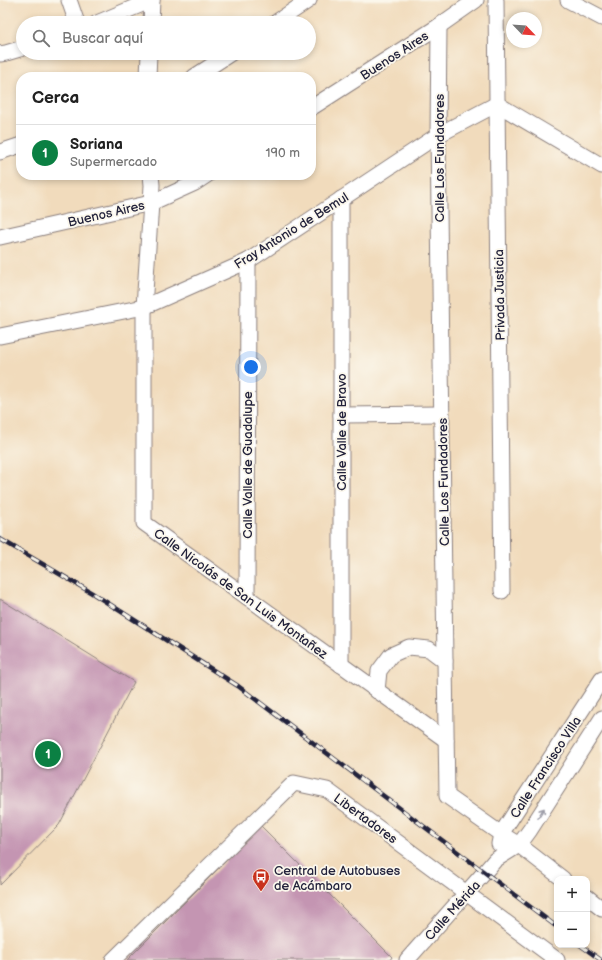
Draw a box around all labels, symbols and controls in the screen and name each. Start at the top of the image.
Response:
north arrow [506,12,542,48]
search box [16,16,316,60]
icon: search [30,27,52,49]
street label: Buenos Aires [357,28,432,84]
text: Buscar aquí [62,29,143,48]
text: Cerca [32,88,79,108]
street label: Calle Los Fundadores [432,93,448,222]
text: Soriana [70,135,123,154]
text: 1 [42,145,48,161]
text: 190 m [266,145,300,161]
text: Supermercado [70,154,157,170]
street label: Fray Antonio de Bemul [231,189,352,273]
street label: Buenos Aires [66,197,147,231]
street label: Privada Justicia [491,249,509,341]
your location [241,357,261,377]
street label: Calle Valle de Bravo [334,373,350,491]
street label: Calle Valle de Guadalupe [240,391,256,539]
street label: Calle Los Fundadores [435,417,453,546]
street label: Calle Nicolás de San Luis Montañez [150,525,331,663]
street label: Calle Francisco Villa [507,714,585,822]
pin: 1 [35,739,61,769]
street label: Libertadores [330,790,401,848]
one-way arrow [537,808,545,819]
place label: Central de Autobuses de Acámbaro [274,863,401,894]
bus stop icon: Central de Autobuses de Acámbaro [251,867,271,892]
map controls [554,876,590,948]
button: + [554,876,590,912]
street label: Calle Mérida [422,877,484,944]
button: − [554,912,590,948]

